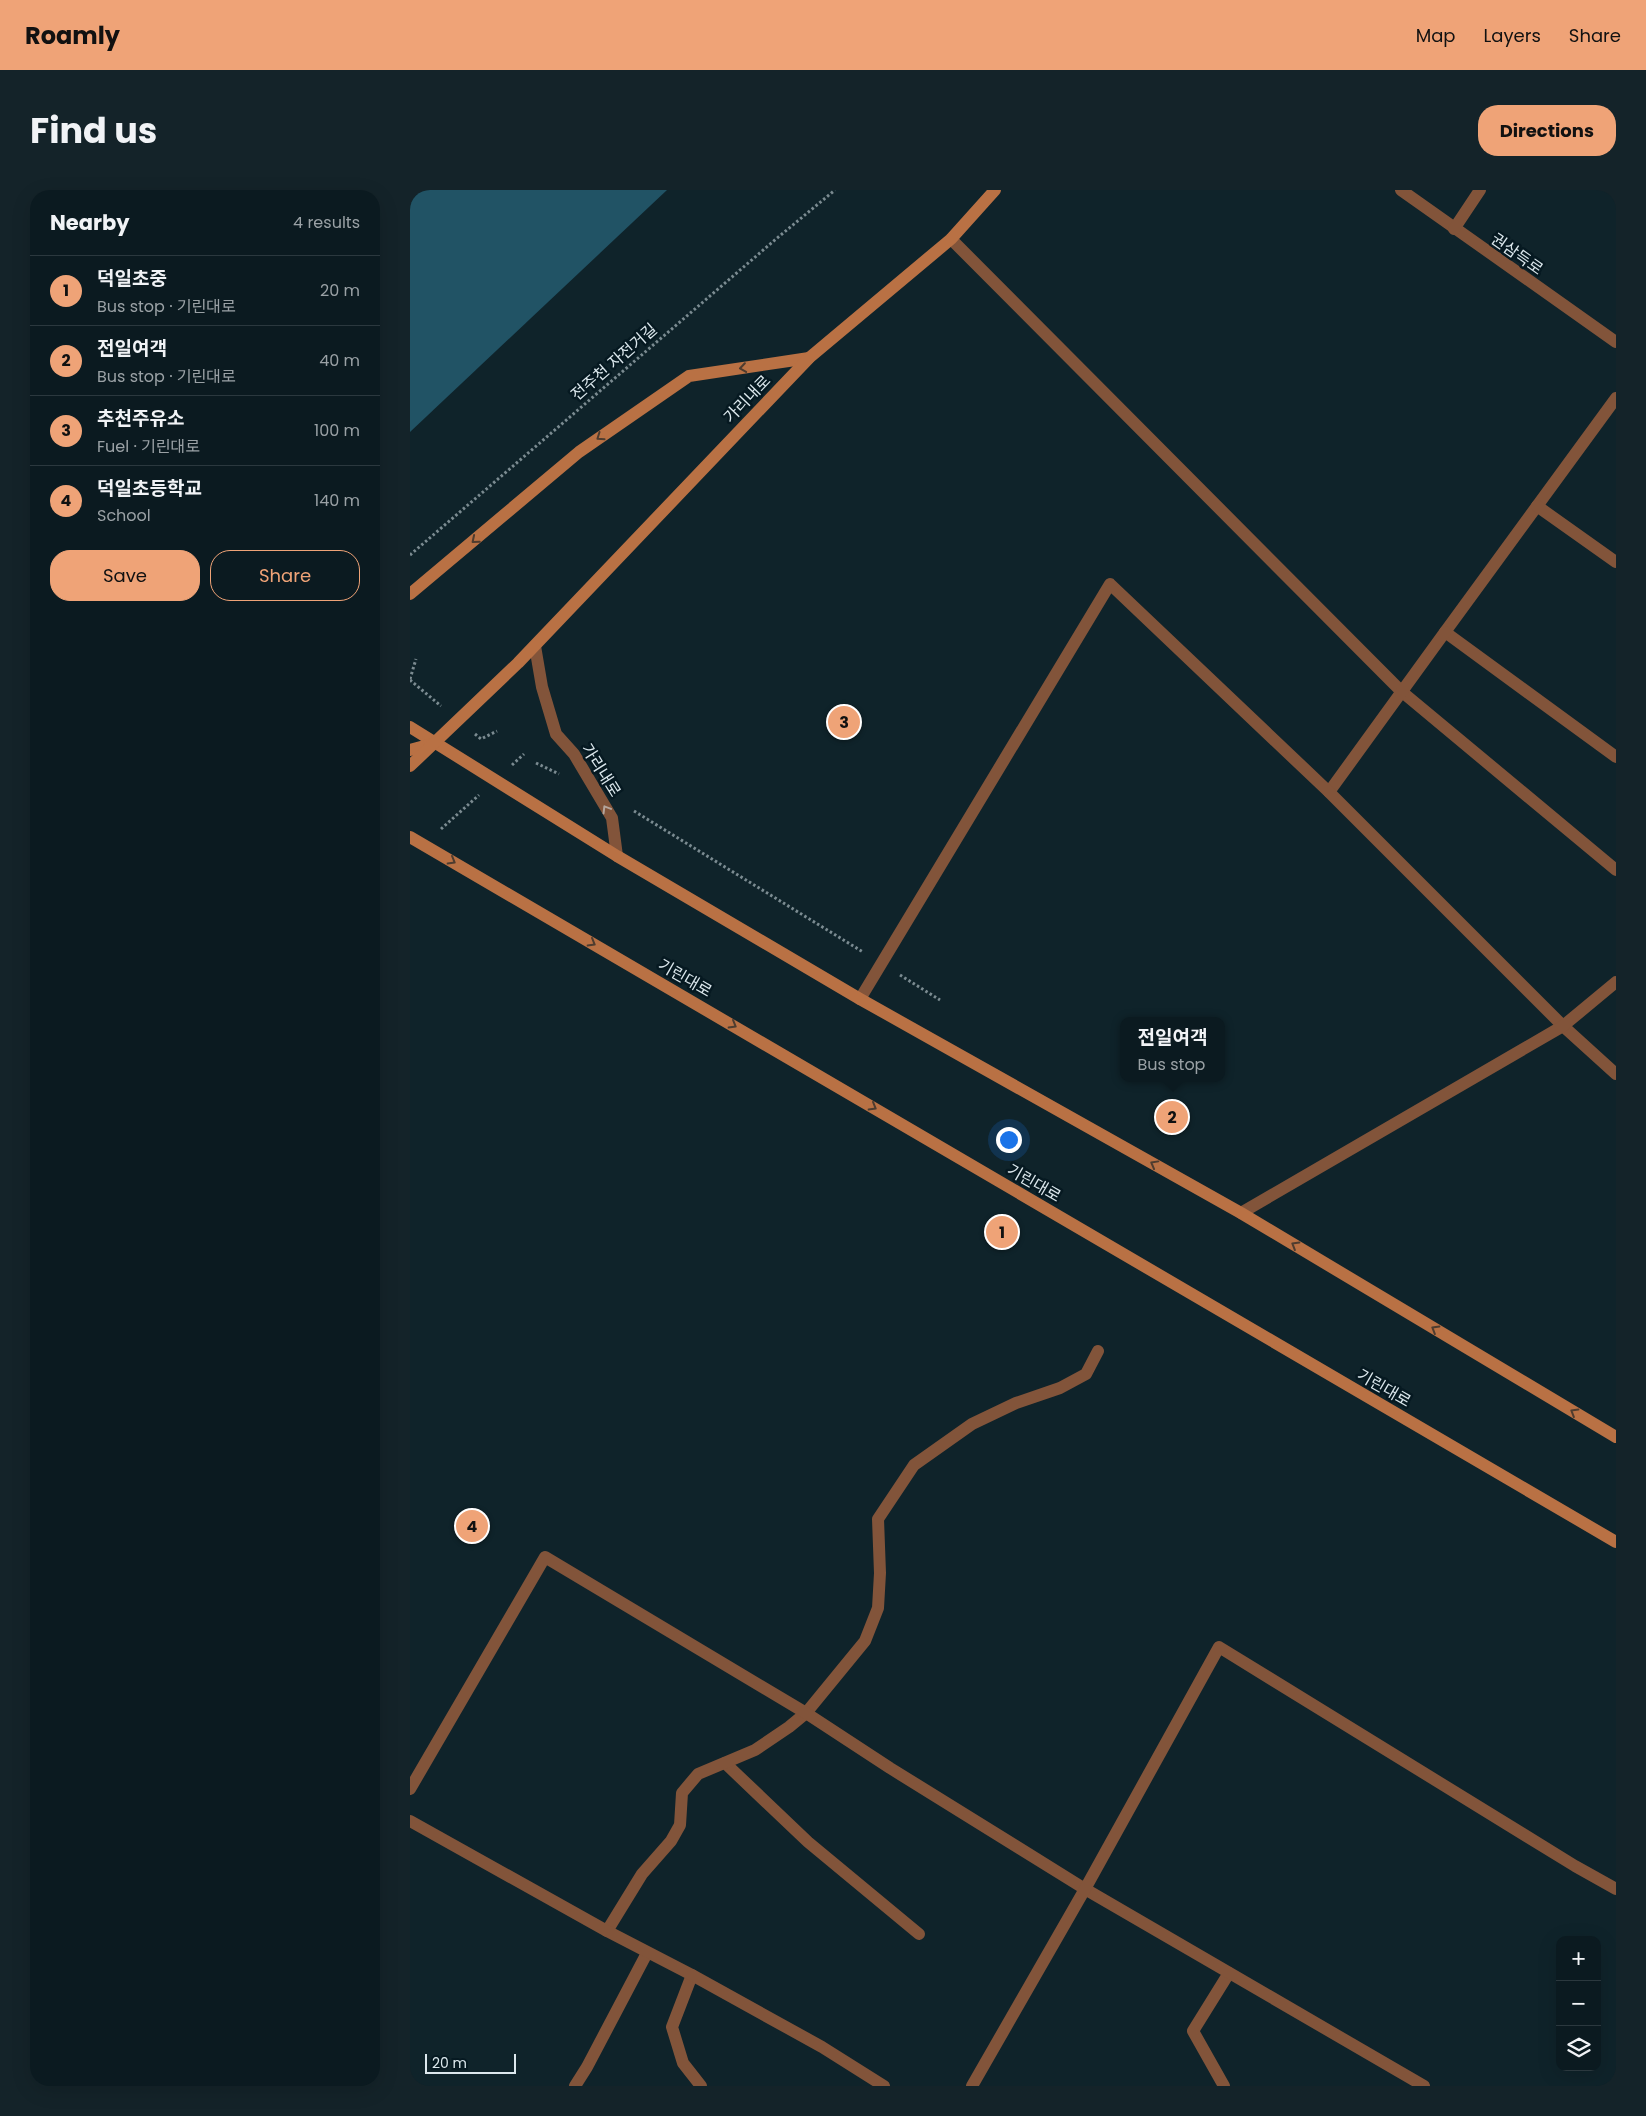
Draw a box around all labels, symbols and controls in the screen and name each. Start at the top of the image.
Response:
text: Roamly [25,19,120,52]
text: Map [1416,23,1456,48]
text: Layers [1484,23,1541,48]
text: Share [1569,23,1621,48]
button: Directions [1478,105,1616,156]
text: Find us [30,106,157,155]
text: Nearby [50,208,130,237]
text: 4 results [293,211,360,234]
street label: 권삼득로 [1486,228,1548,280]
text: 덕일초중 [97,265,167,292]
text: 1 [63,279,69,302]
text: 20 m [320,279,360,302]
text: Bus stop · 기린대로 [97,295,236,318]
street label: 전주천 자전거길 [566,318,662,406]
text: 전일여객 [97,335,167,362]
text: 2 [61,349,71,372]
text: 40 m [319,349,360,372]
one-way arrow [739,362,747,373]
text: Bus stop · 기린대로 [97,365,236,388]
street label: 가리내로 [718,370,776,428]
text: 추천주유소 [97,405,184,432]
text: 3 [61,419,71,442]
text: 100 m [314,419,360,442]
one-way arrow [597,431,606,440]
text: Fuel · 기린대로 [97,435,200,458]
text: 덕일초등학교 [97,475,202,502]
text: 4 [61,489,71,512]
text: 140 m [314,489,360,512]
text: School [97,504,151,527]
one-way arrow [471,534,480,543]
button: Save [50,550,200,601]
button: Share [210,550,360,601]
pin: 3 [828,703,860,741]
street label: 가리내로 [576,739,626,801]
one-way arrow [603,806,613,815]
one-way arrow [447,855,456,865]
one-way arrow [587,937,596,947]
street label: 기린대로 [654,953,716,1003]
popup [1120,1017,1225,1082]
one-way arrow [727,1019,736,1029]
text: 전일여객 [1138,1024,1207,1051]
text: Bus stop [1138,1053,1205,1076]
pin: 2 [1156,1098,1188,1136]
one-way arrow [867,1101,876,1111]
your location [996,1127,1022,1153]
street label: 기린대로 [1003,1158,1065,1208]
one-way arrow [1151,1161,1160,1171]
pin: 1 [986,1213,1018,1251]
one-way arrow [1292,1242,1301,1252]
one-way arrow [1431,1325,1440,1335]
street label: 기린대로 [1353,1363,1415,1413]
one-way arrow [1571,1409,1580,1419]
pin: 4 [456,1507,488,1545]
map controls [1556,1936,1601,2071]
button: + [1556,1936,1601,1981]
button: − [1556,1981,1601,2026]
button: layers [1556,2026,1601,2071]
scale bar [425,2051,516,2074]
text: 20 m [432,2053,467,2073]

